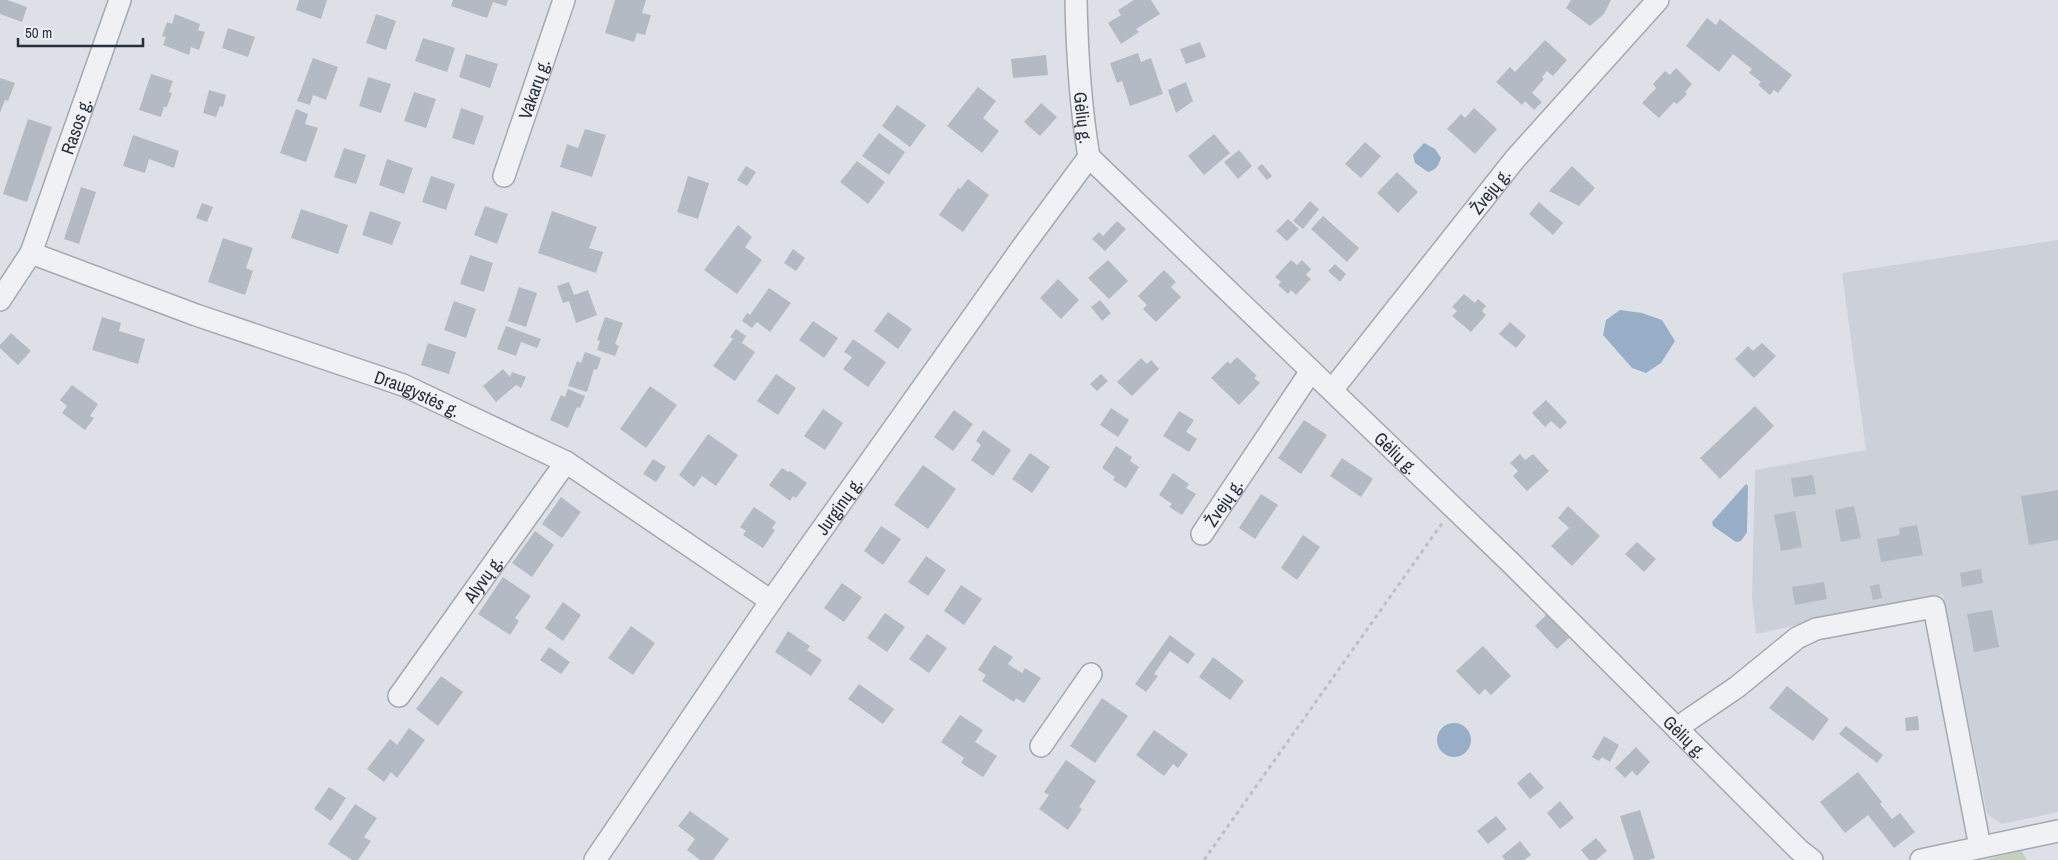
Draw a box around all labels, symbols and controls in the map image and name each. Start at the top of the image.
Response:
scale bar [18,15,142,47]
text: 50 m [25,22,52,43]
street label: Vakarų g. [512,55,556,122]
street label: Gėlių g. [1068,91,1099,145]
street label: Rasos g. [54,94,97,158]
street label: Žvejų g. [1464,163,1516,219]
street label: Draugystės g. [371,364,464,423]
street label: Gėlių g. [1369,426,1424,480]
street label: Jurginų g. [809,472,868,540]
street label: Žvejų g. [1198,474,1248,531]
street label: Alyvų g. [457,550,508,608]
street label: Gėlių g. [1658,709,1712,764]

